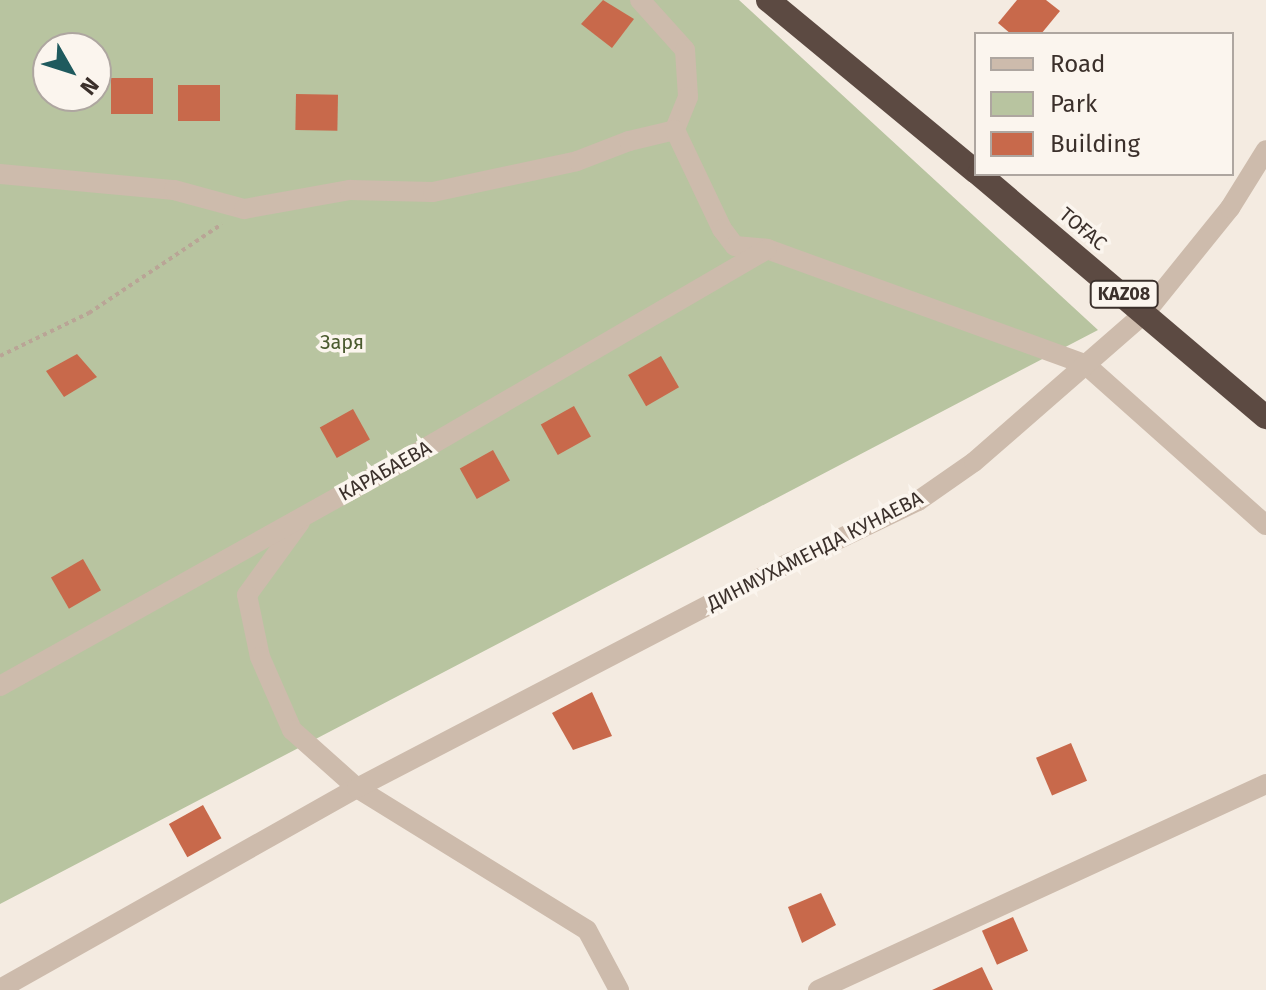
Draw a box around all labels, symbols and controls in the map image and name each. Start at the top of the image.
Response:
north arrow [32,32,112,112]
legend [974,32,1234,176]
text: Road [1050,50,1105,78]
text: N [74,72,105,100]
text: Park [1050,90,1097,118]
text: Building [1050,130,1140,158]
street label: ТОҒАС [1055,202,1111,256]
road number: KAZ08 [1088,280,1160,308]
park label: Заря [320,330,364,354]
street label: КАРАБАЕВА [334,436,436,506]
street label: ДИНМУХАМЕНДА КУНАЕВА [703,486,927,616]

